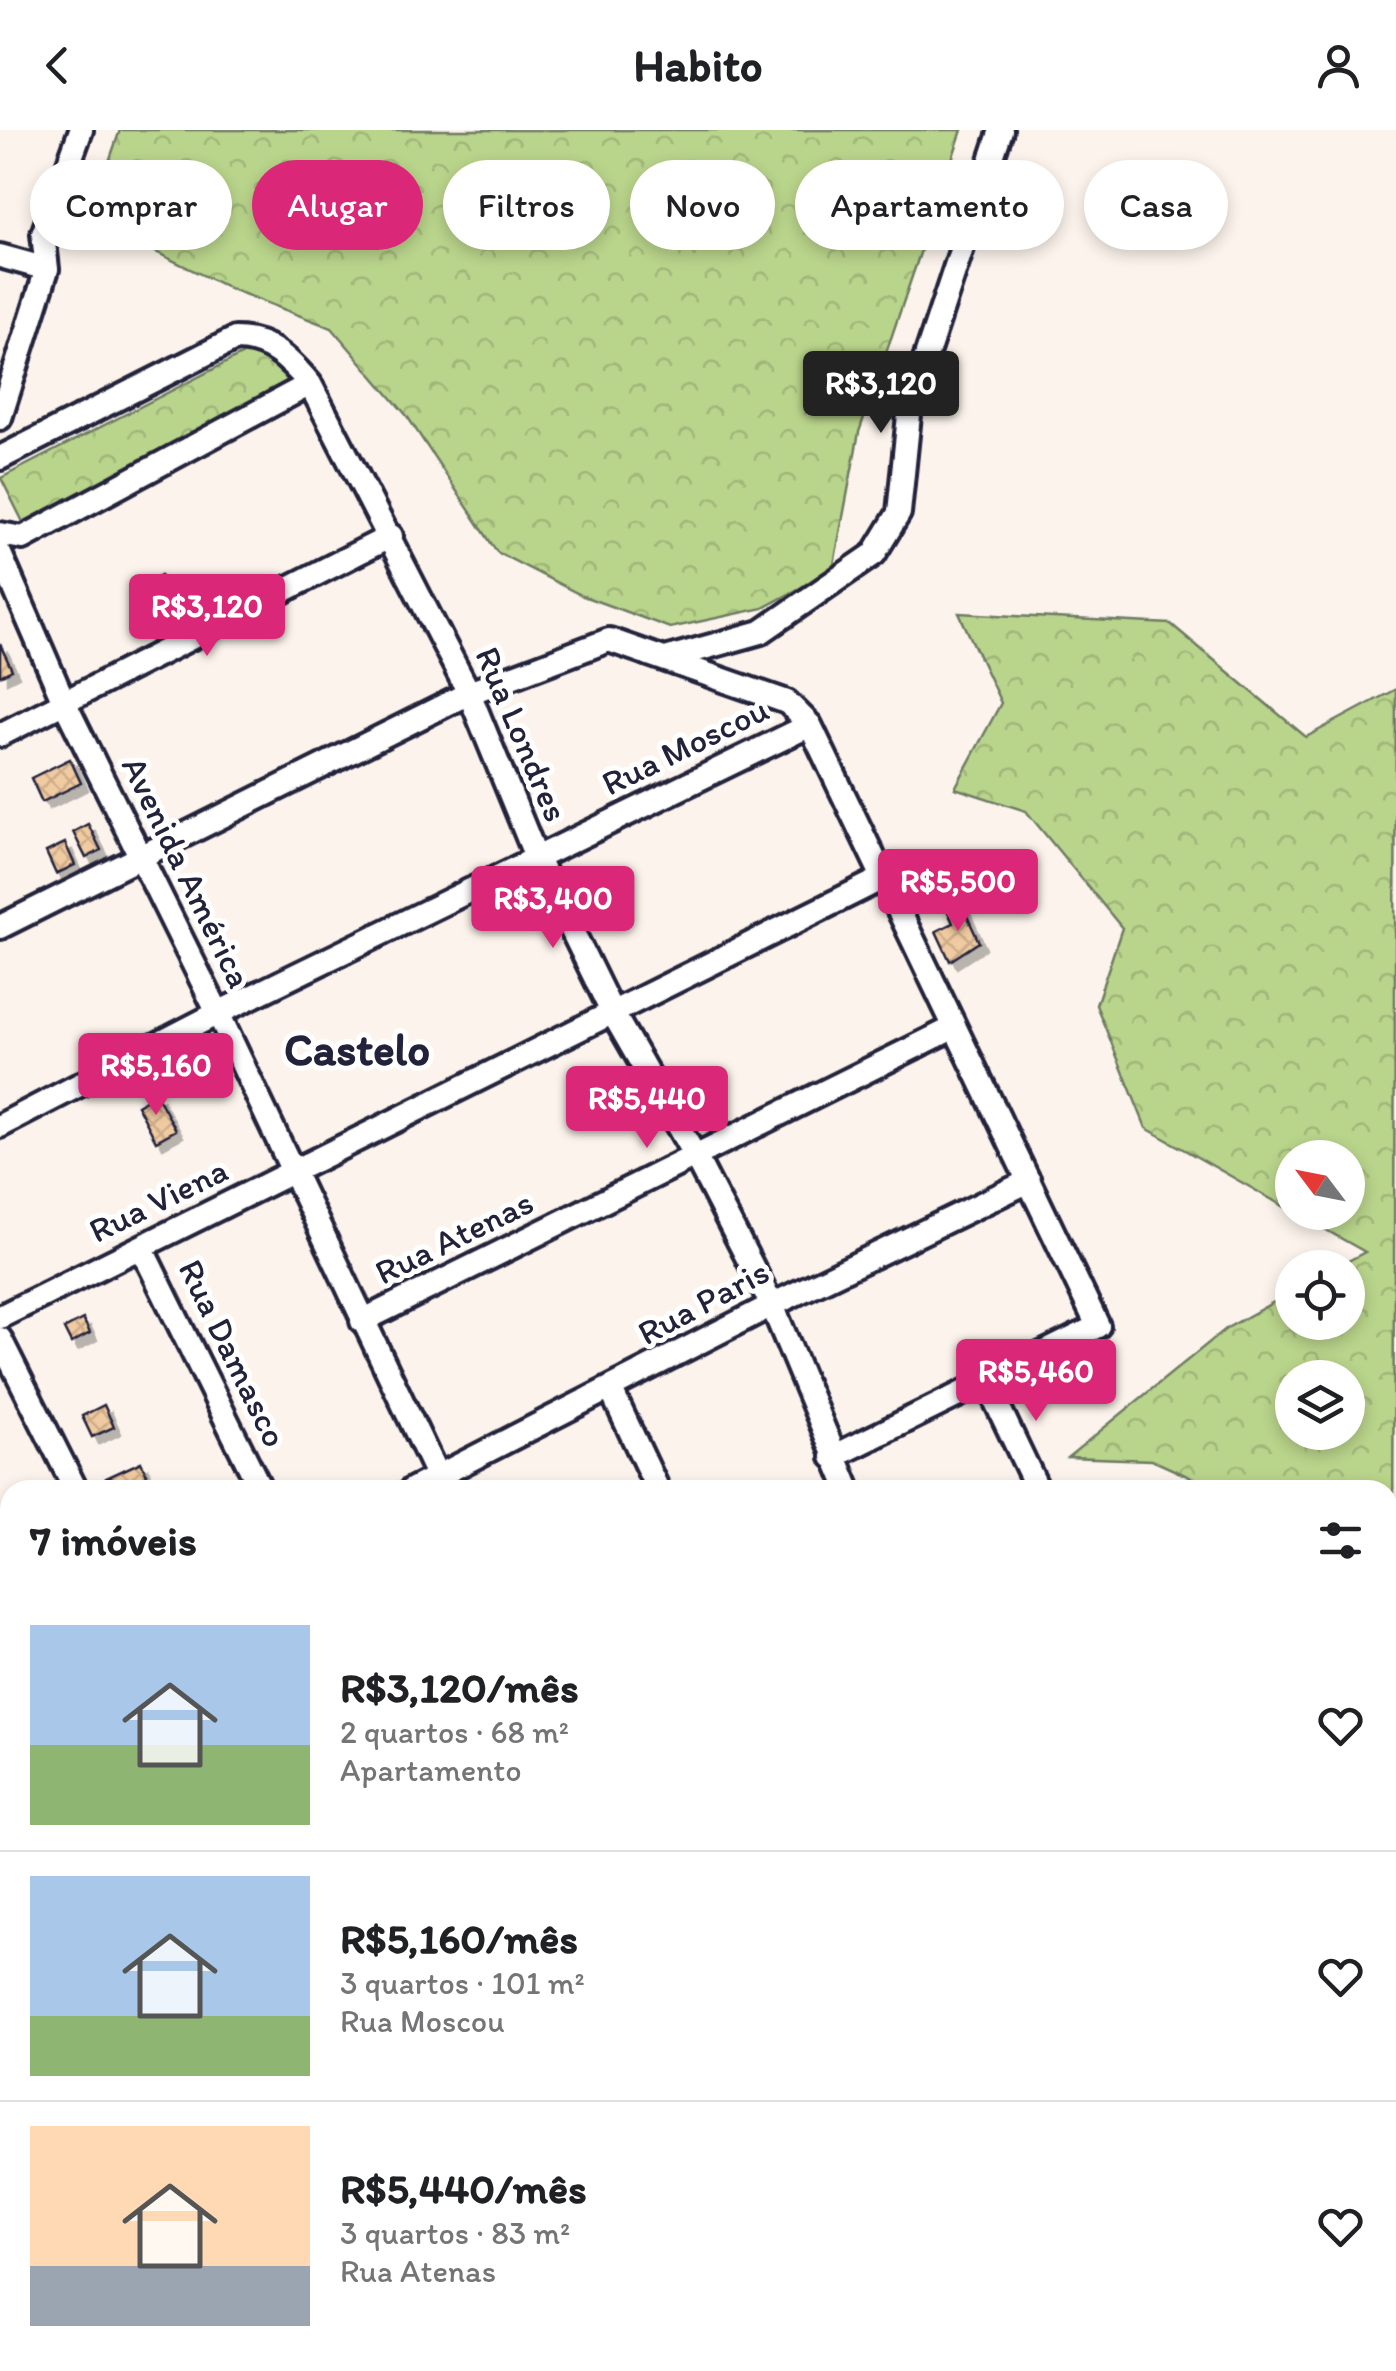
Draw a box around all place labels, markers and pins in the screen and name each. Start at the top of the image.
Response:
pin: R$3,120 [789,351,973,436]
pin: R$3,120 [115,574,299,659]
pin: R$5,500 [866,849,1050,934]
pin: R$3,400 [461,866,645,951]
pin: R$5,160 [64,1033,248,1118]
pin: R$5,440 [555,1066,739,1151]
pin: R$5,460 [944,1339,1128,1424]

